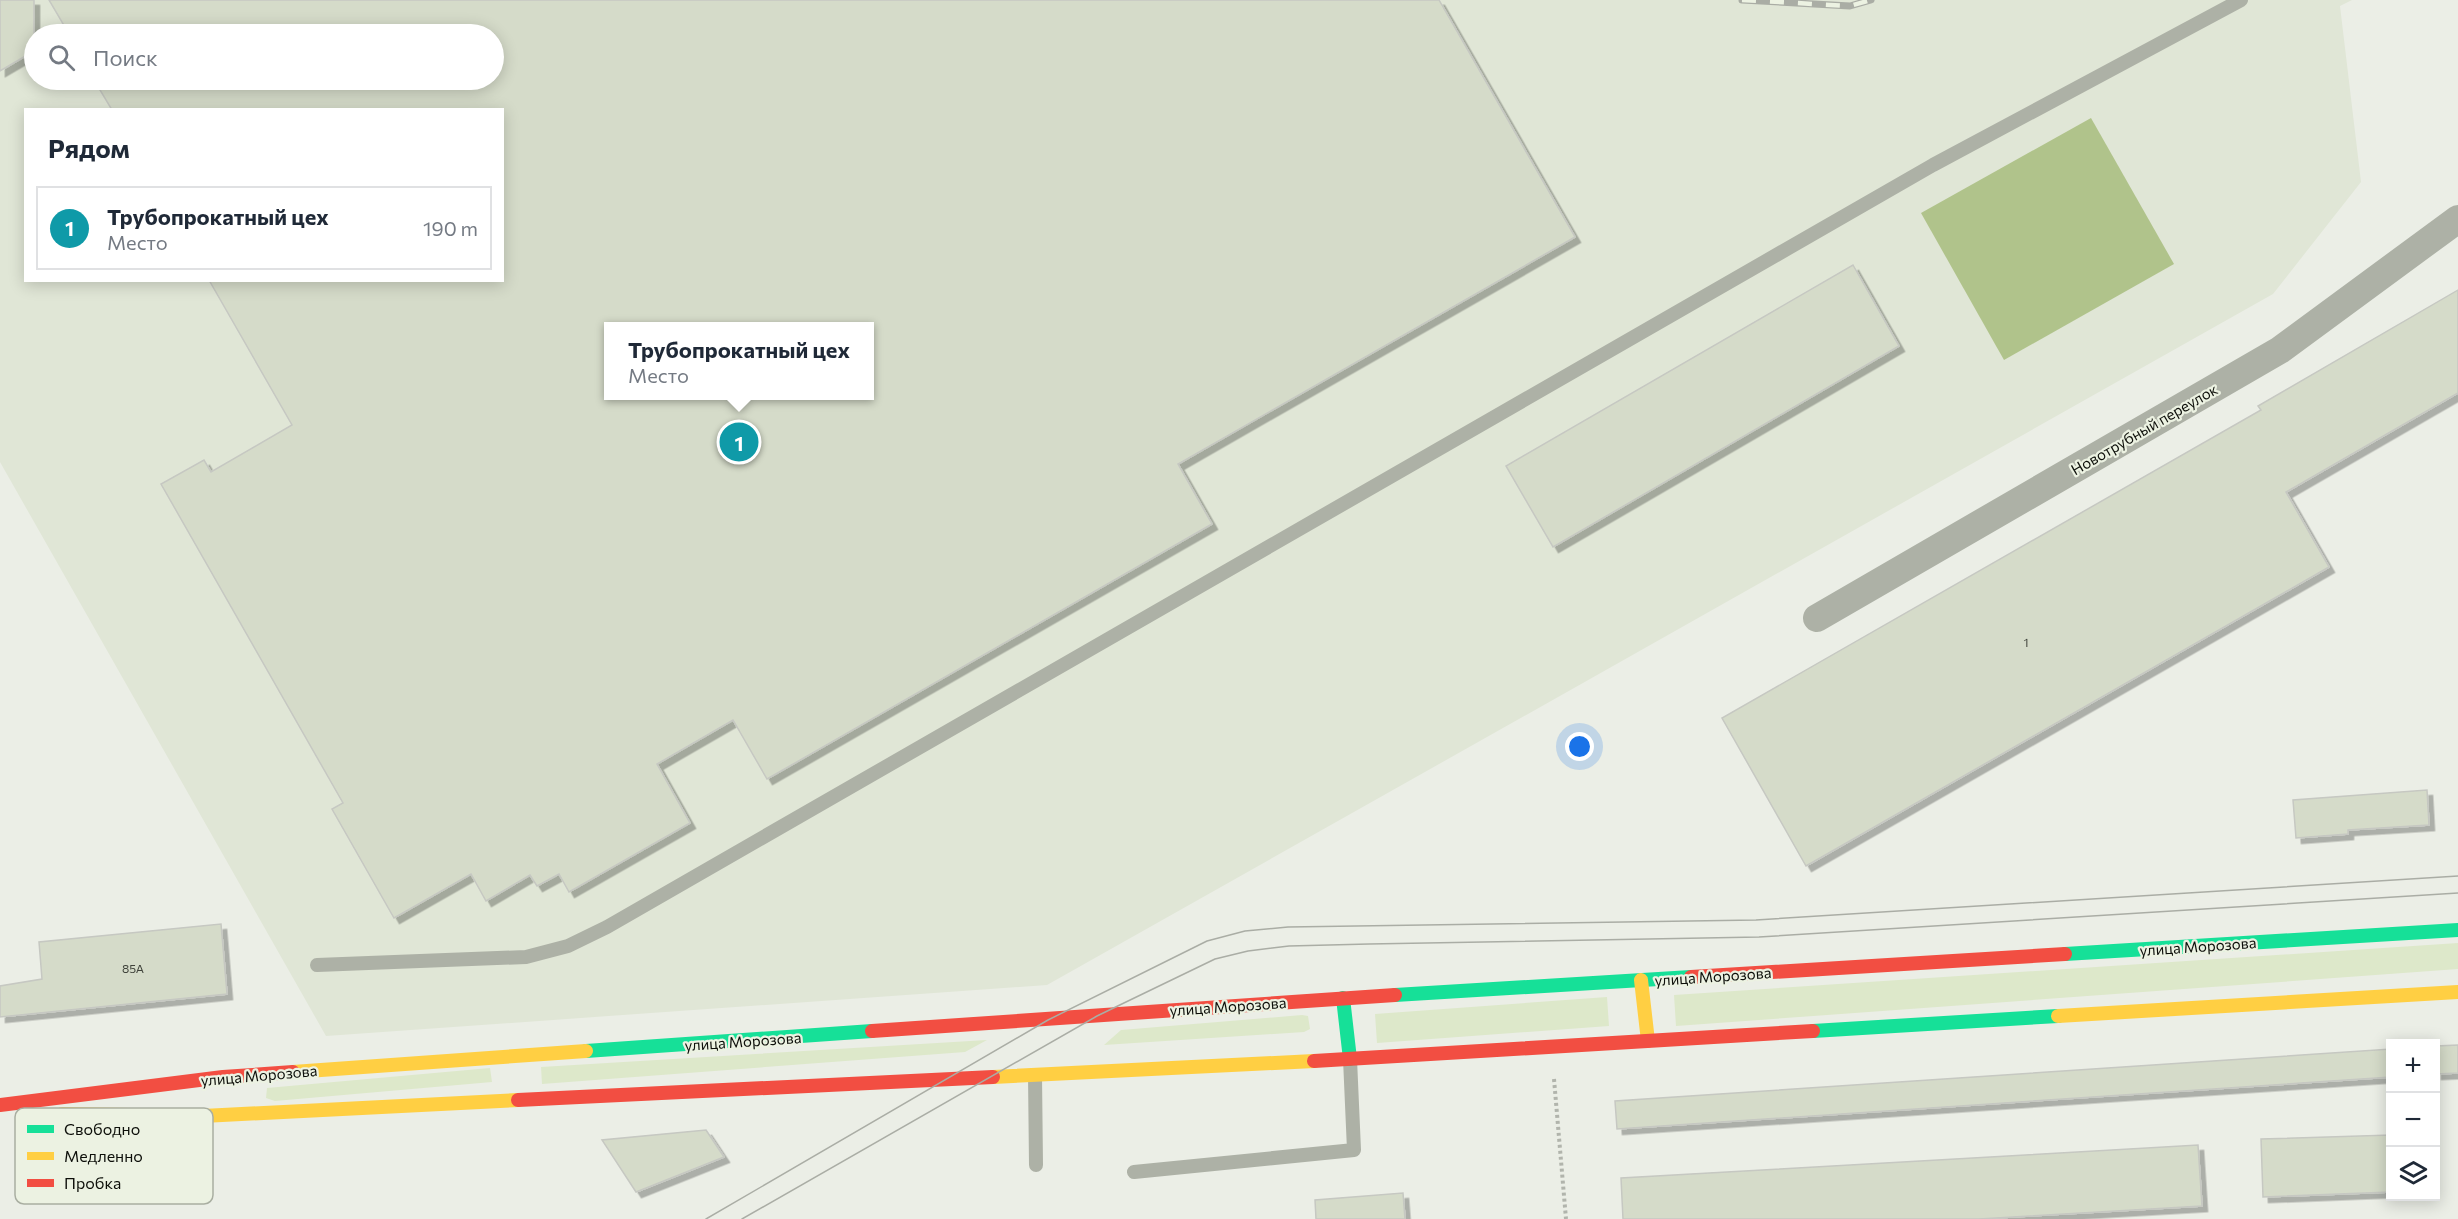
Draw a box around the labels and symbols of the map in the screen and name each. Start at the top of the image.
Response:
street label: Новотрубный переулок [2068,380,2220,478]
pin: 1 [720,420,758,464]
house number: 1 [2023,635,2029,649]
your location [1565,732,1594,761]
street label: улица Морозова [2139,933,2257,959]
house number: 85А [122,961,144,975]
street label: улица Морозова [1654,963,1772,989]
street label: улица Морозова [1169,993,1287,1019]
street label: улица Морозова [684,1028,802,1054]
street label: улица Морозова [200,1061,318,1089]
legend [15,1108,213,1204]
text: Свободно [64,1119,140,1138]
text: Медленно [64,1146,143,1165]
text: Пробка [64,1173,121,1192]

